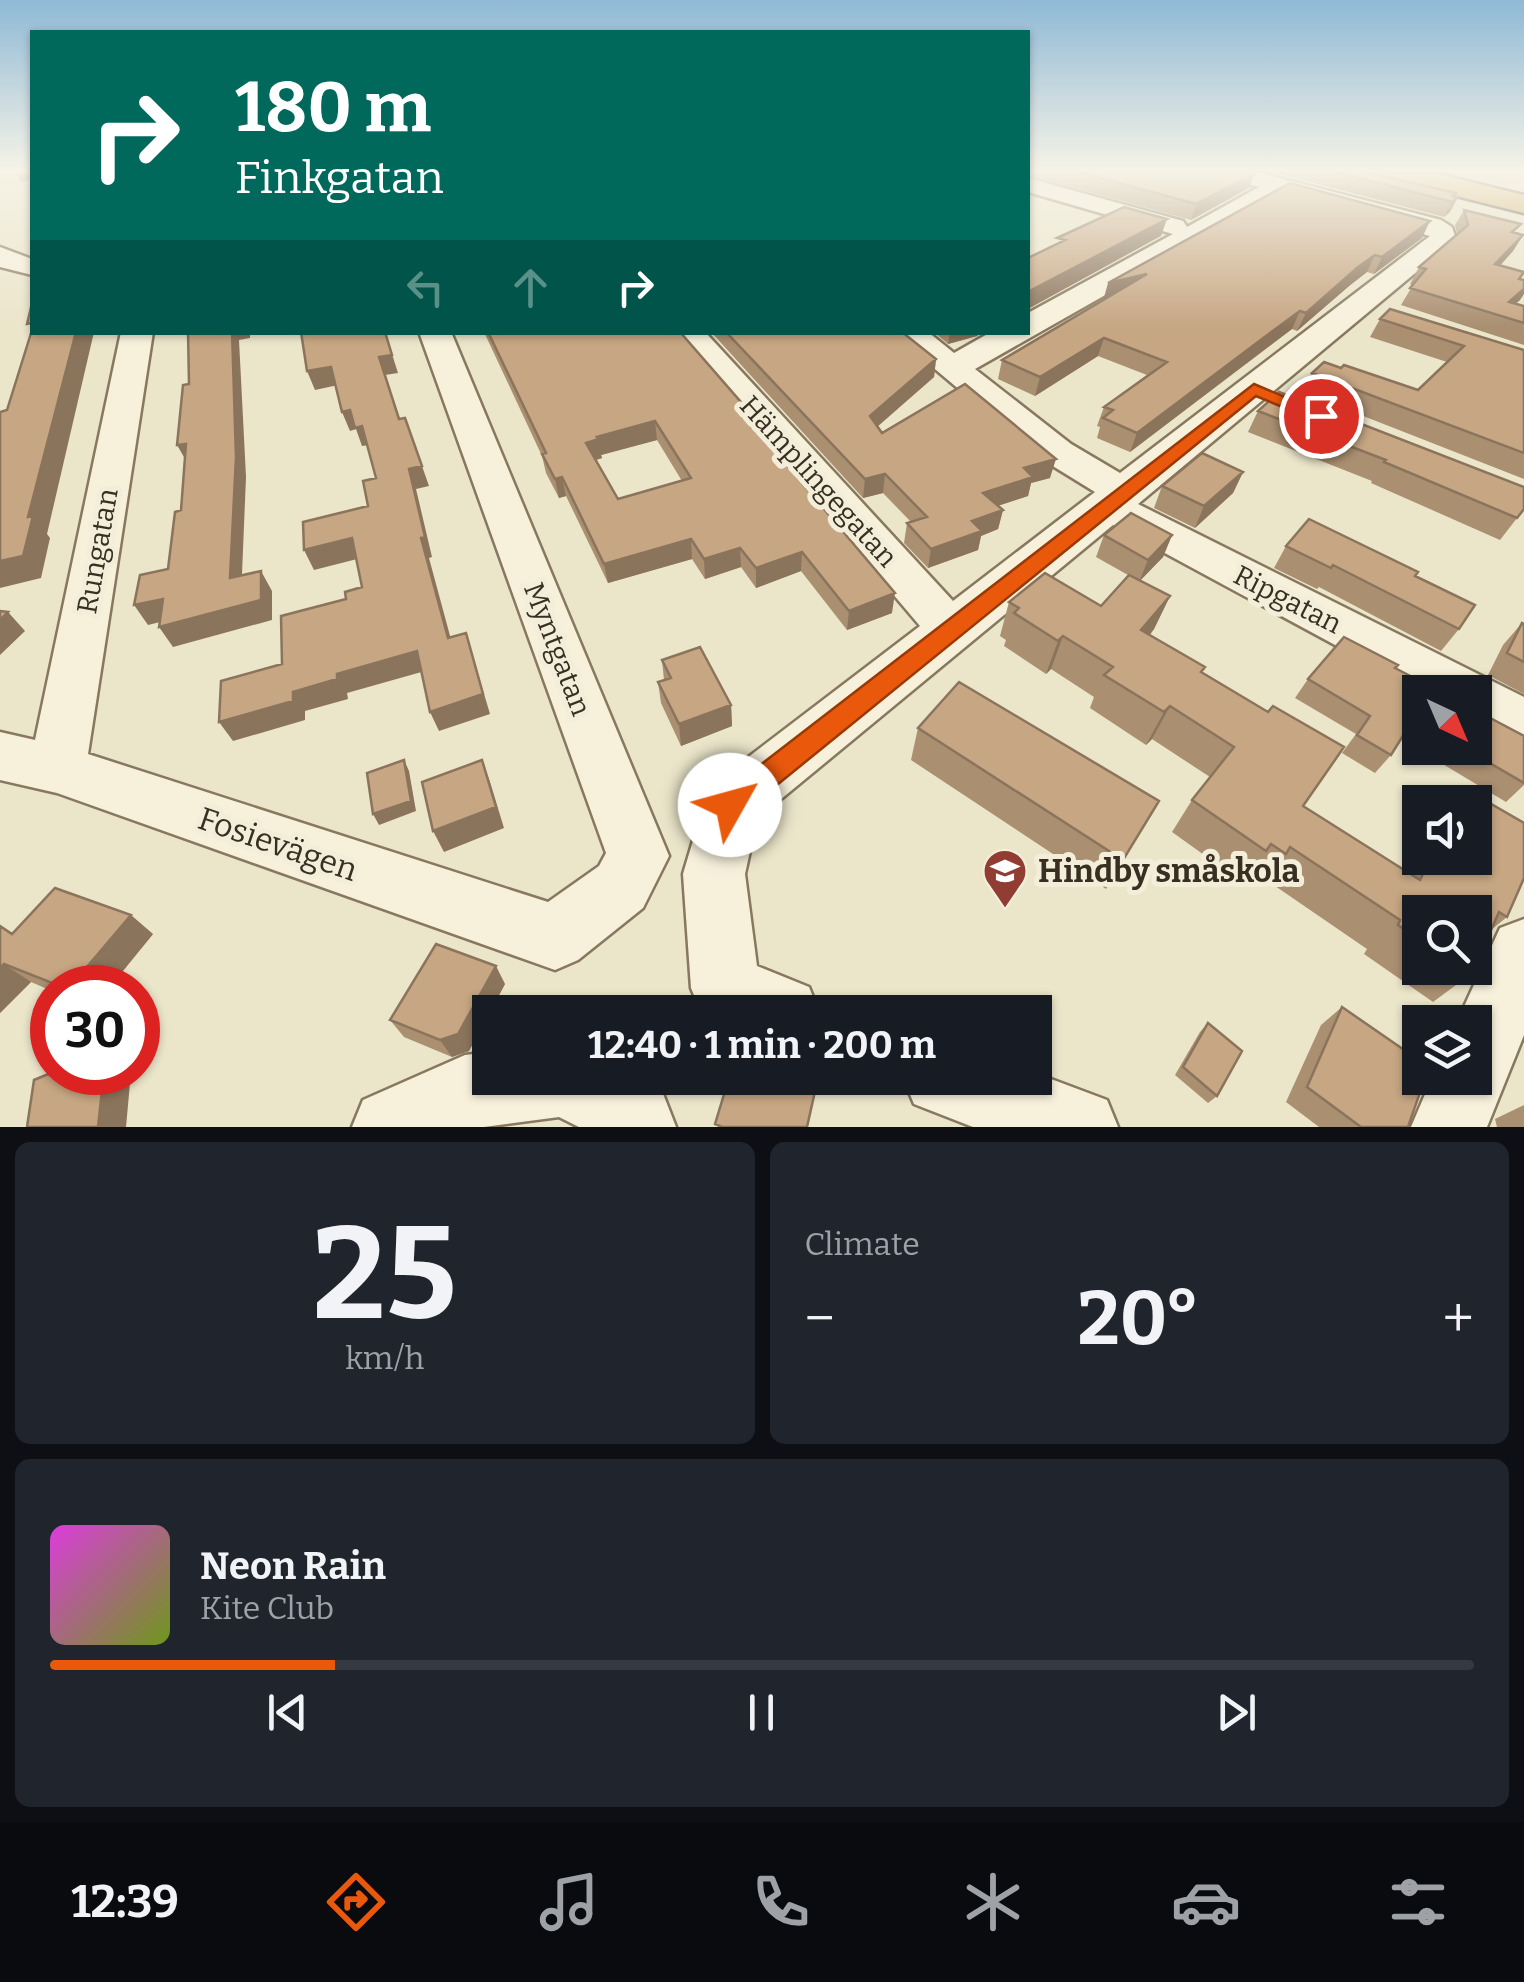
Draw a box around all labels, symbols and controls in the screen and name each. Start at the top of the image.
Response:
text: 180 m [235,66,431,150]
icon: right [70,70,200,200]
text: Finkgatan [235,151,444,205]
icon: left [398,260,453,315]
icon: ahead [503,260,558,315]
icon: right [608,260,663,315]
pin [1279,374,1364,459]
street label: Hämplingegatan [733,389,904,574]
icon: arrive [1294,389,1349,444]
street label: Rungatan [70,486,125,616]
street label: Ripgatan [1228,558,1347,641]
street label: Myntgatan [517,578,598,721]
north arrow [1402,675,1492,765]
map controls [1402,675,1492,1095]
position arrow [678,753,782,857]
button: sound [1402,785,1492,875]
street label: Fosievägen [194,799,362,889]
school or university icon: Hindby småskola [982,848,1028,909]
place label: Hindby småskola [1038,852,1299,890]
button: search [1402,895,1492,985]
speed limit sign: 30 [30,965,160,1095]
button: layers [1402,1005,1492,1095]
text: 12:40 · 1 min · 200 m [588,1022,936,1068]
text: 25 [313,1196,457,1352]
text: Climate [805,1225,920,1263]
text: 20° [1078,1274,1200,1364]
text: − [805,1286,835,1352]
text: + [1443,1286,1474,1352]
text: km/h [345,1339,424,1377]
text: Neon Rain [200,1543,386,1589]
text: Kite Club [200,1589,334,1627]
icon: previous [260,1685,315,1740]
icon: pause [734,1685,789,1740]
icon: next [1209,1685,1264,1740]
icon: directions [321,1867,391,1937]
icon: music [534,1867,604,1937]
icon: phone [746,1867,816,1937]
icon: climate [958,1867,1028,1937]
icon: car [1171,1867,1241,1937]
icon: filters [1383,1867,1453,1937]
text: 12:39 [71,1875,179,1929]

